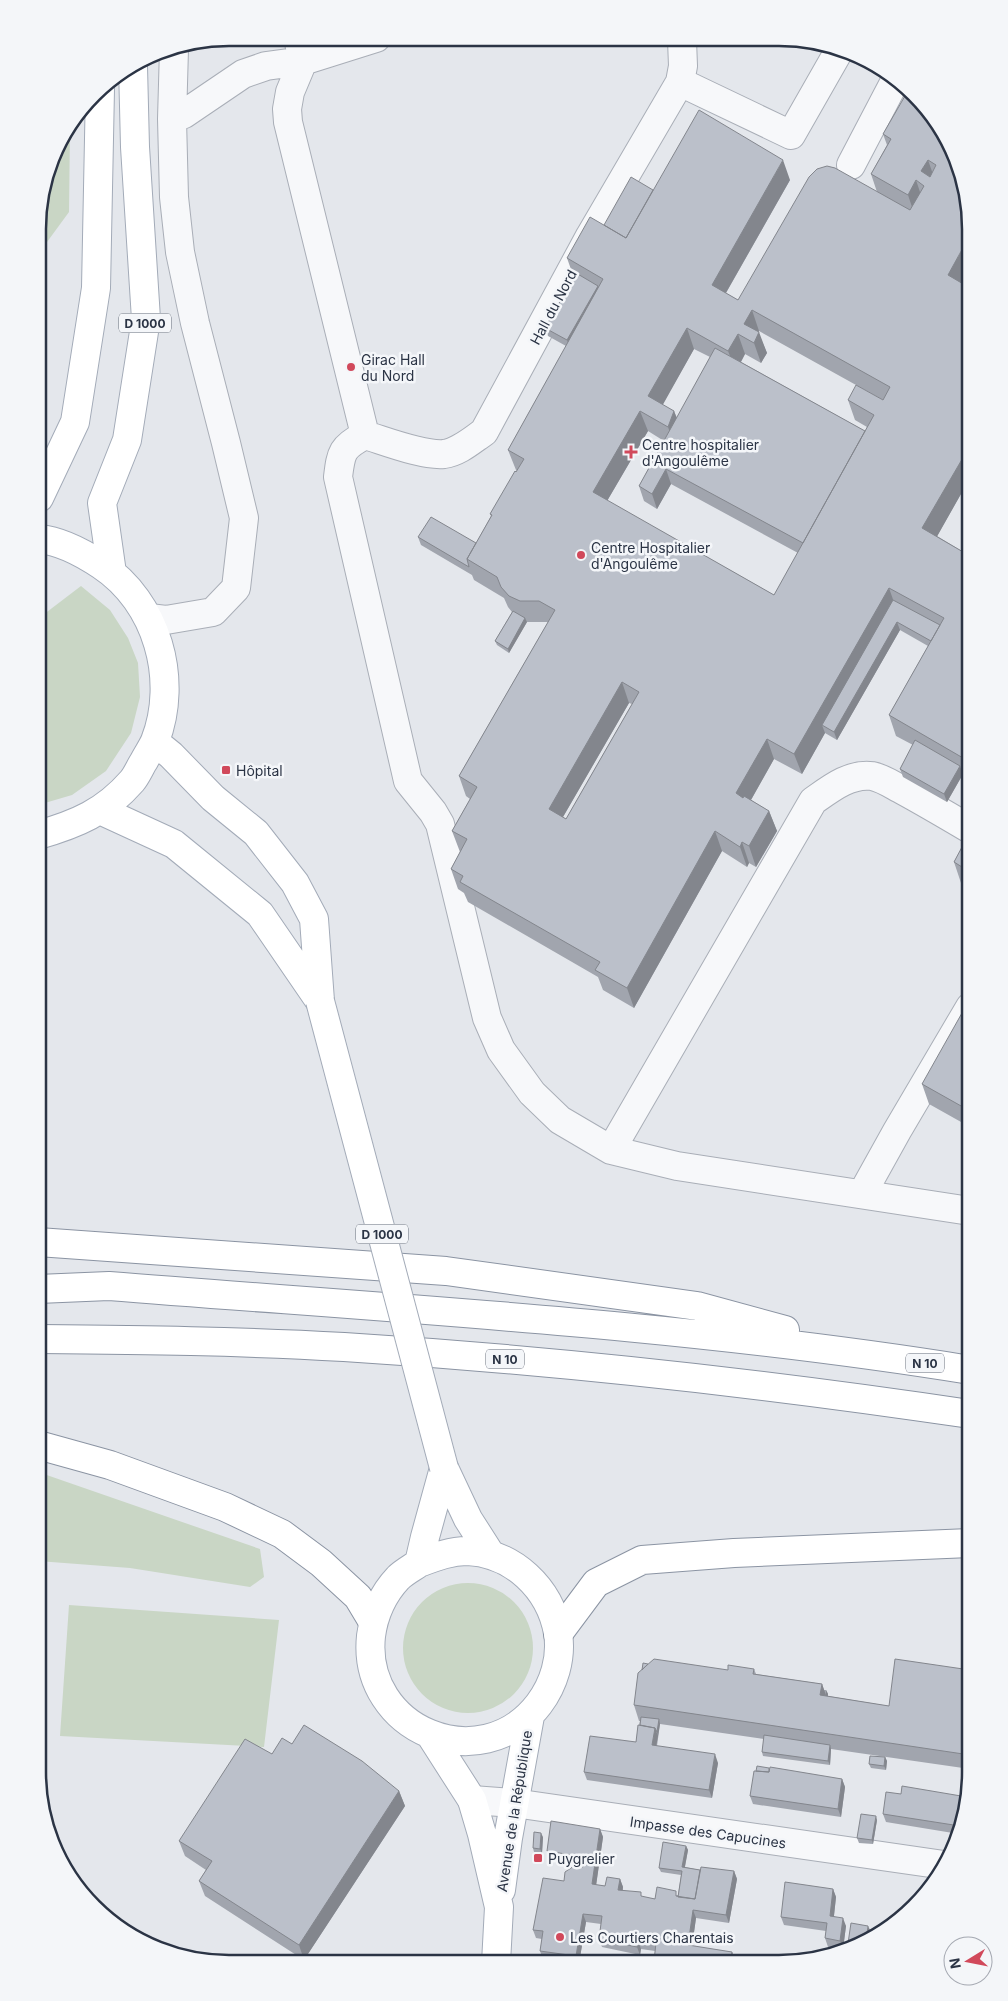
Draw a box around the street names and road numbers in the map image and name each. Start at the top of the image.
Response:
street label: Hall du Nord [526,267,580,347]
road number: D 1000 [119,314,171,332]
road number: D 1000 [356,1224,408,1244]
road number: N 10 [486,1350,524,1368]
road number: N 10 [906,1354,944,1372]
street label: Avenue de la République [493,1729,535,1893]
street label: Impasse des Capucines [629,1813,787,1851]

